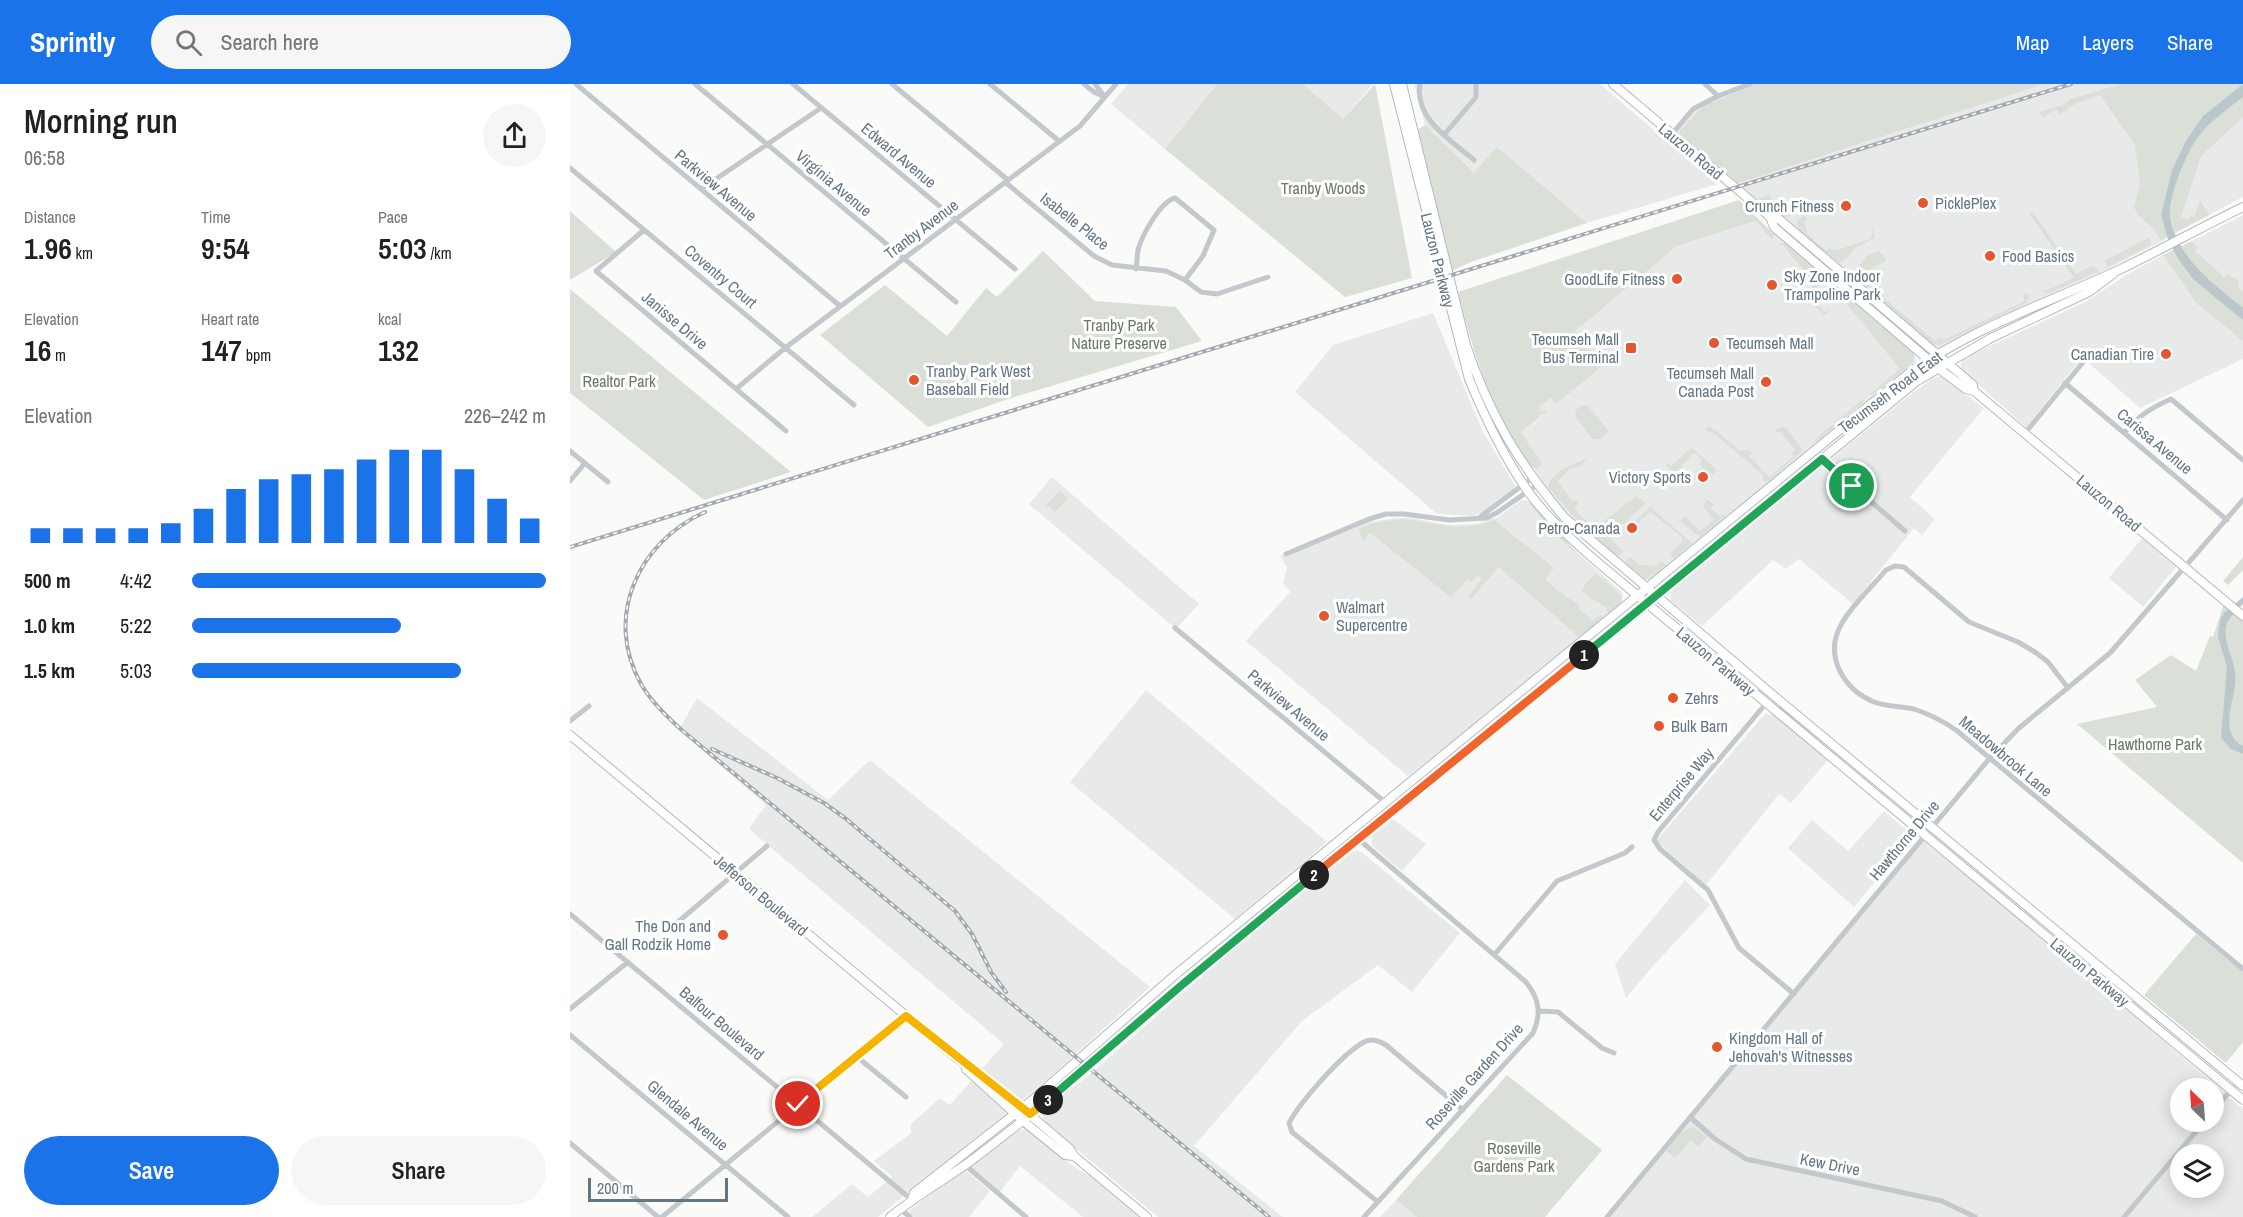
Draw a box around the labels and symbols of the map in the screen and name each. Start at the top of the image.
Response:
street label: Edward Avenue [857,117,941,193]
street label: Lauzon Road [1654,117,1728,185]
street label: Parkview Avenue [670,144,762,226]
street label: Virginia Avenue [791,145,877,221]
park label: Tranby Woods [1281,177,1365,199]
street label: Isabelle Place [1036,187,1114,255]
place label: PicklePlex [1935,192,1997,214]
street label: Tranby Avenue [879,194,963,264]
place label: Crunch Fitness [1745,195,1834,217]
marker: PicklePlex [1916,196,1930,210]
marker: Crunch Fitness [1839,199,1853,213]
street label: Lauzon Parkway [1416,210,1461,310]
street label: Coventry Court [680,239,762,313]
place label: Food Basics [2002,245,2074,267]
marker: Food Basics [1983,249,1997,263]
place label: Sky Zone Indoor Trampoline Park [1784,265,1881,305]
place label: GoodLife Fitness [1564,268,1665,290]
marker: GoodLife Fitness [1670,272,1684,286]
marker: Sky Zone Indoor Trampoline Park [1765,278,1779,292]
street label: Janisse Drive [637,286,713,354]
park label: Tranby Park Nature Preserve [1071,314,1167,354]
place label: Tecumseh Mall Bus Terminal [1532,328,1619,368]
place label: Tecumseh Mall [1726,332,1814,354]
marker: Tecumseh Mall [1707,336,1721,350]
marker: Tecumseh Mall Bus Terminal [1624,341,1638,355]
place label: Canadian Tire [2071,343,2154,365]
street label: Tecumseh Road East [1834,345,1947,438]
marker: Canadian Tire [2159,347,2173,361]
place label: Tranby Park West Baseball Field [926,360,1031,400]
place label: Tecumseh Mall Canada Post [1667,362,1754,402]
park label: Realtor Park [583,370,656,392]
marker: Tranby Park West Baseball Field [907,373,921,387]
marker: Tecumseh Mall Canada Post [1759,375,1773,389]
street label: Carissa Avenue [2113,403,2197,479]
pin [1826,460,1877,511]
place label: Victory Sports [1609,466,1691,488]
street label: Lauzon Road [2072,469,2146,537]
marker: Victory Sports [1696,470,1710,484]
place label: Petro-Canada [1538,517,1621,539]
marker: Petro-Canada [1625,521,1639,535]
place label: Walmart Supercentre [1336,596,1407,636]
marker: Walmart Supercentre [1317,609,1331,623]
street label: Lauzon Parkway [1672,621,1761,701]
pin: 1 [1569,640,1599,670]
street label: Parkview Avenue [1243,664,1335,746]
place label: Zehrs [1685,687,1719,709]
marker: Zehrs [1666,691,1680,705]
street label: Meadowbrook Lane [1955,711,2057,801]
place label: Bulk Barn [1671,715,1728,737]
marker: Bulk Barn [1652,719,1666,733]
park label: Hawthorne Park [2108,733,2202,755]
street label: Enterprise Way [1644,742,1719,826]
street label: Hawthorne Drive [1864,795,1944,885]
street label: Jefferson Boulevard [709,849,813,941]
pin: 2 [1299,860,1329,890]
place label: The Don and Gall Rodzik Home [605,915,711,955]
marker: The Don and Gall Rodzik Home [716,928,730,942]
street label: Lauzon Parkway [2046,932,2135,1012]
street label: Balfour Boulevard [675,981,769,1065]
street label: Roseville Garden Drive [1420,1018,1528,1134]
place label: Kingdom Hall of Jehovah's Witnesses [1729,1027,1853,1067]
marker: Kingdom Hall of Jehovah's Witnesses [1710,1040,1724,1054]
street label: Glendale Avenue [643,1075,733,1155]
pin [772,1078,823,1129]
north arrow [2170,1078,2224,1132]
pin: 3 [1033,1085,1063,1115]
park label: Roseville Gardens Park [1474,1137,1555,1177]
street label: Kew Drive [1798,1147,1862,1181]
scale bar [588,1175,728,1202]

